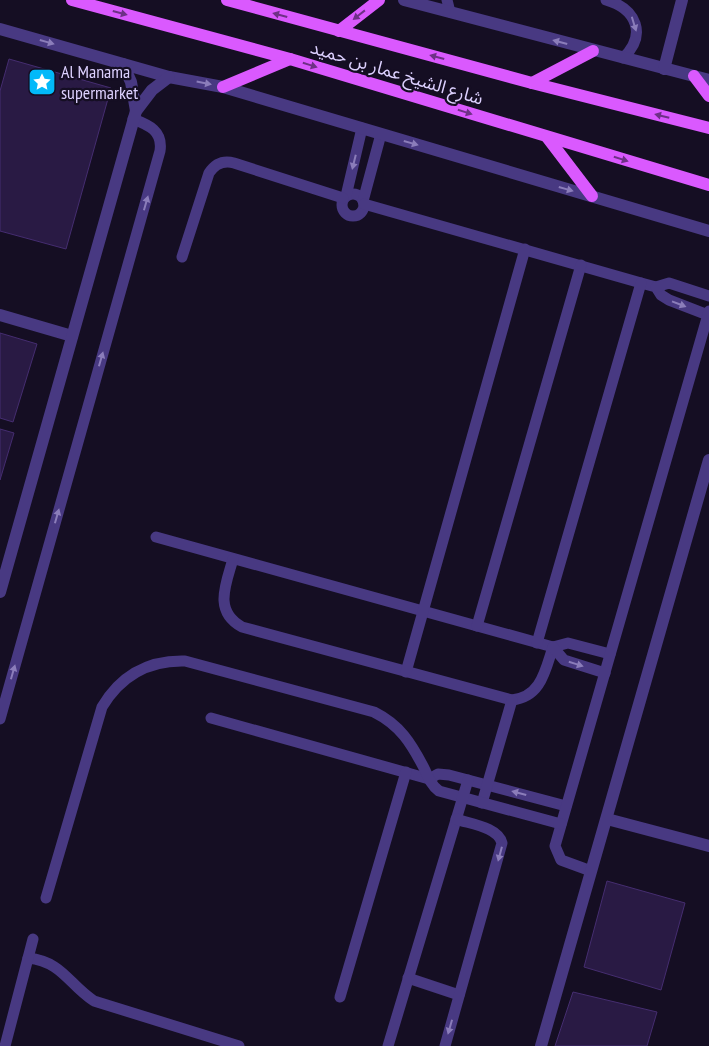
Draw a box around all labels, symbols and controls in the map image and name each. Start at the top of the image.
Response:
one-way arrow [112,9,127,17]
one-way arrow [272,10,287,18]
one-way arrow [353,10,366,21]
one-way arrow [630,17,638,32]
street label: شارع الشيخ عمار بن حميد [307,35,486,113]
one-way arrow [553,37,568,45]
one-way arrow [39,39,54,47]
one-way arrow [429,53,444,61]
place label: Al Manama supermarket [61,60,138,104]
one-way arrow [303,61,318,69]
place icon: Al Manama supermarket [27,67,57,97]
one-way arrow [196,80,212,88]
one-way arrow [458,109,473,117]
one-way arrow [654,112,669,120]
one-way arrow [403,139,418,147]
one-way arrow [350,155,358,170]
one-way arrow [614,156,629,164]
one-way arrow [559,185,574,193]
one-way arrow [142,195,150,210]
one-way arrow [672,301,687,308]
one-way arrow [98,352,106,367]
one-way arrow [54,508,62,523]
one-way arrow [569,661,584,669]
one-way arrow [10,665,18,680]
one-way arrow [512,789,527,797]
one-way arrow [495,847,503,862]
one-way arrow [446,1020,454,1035]

